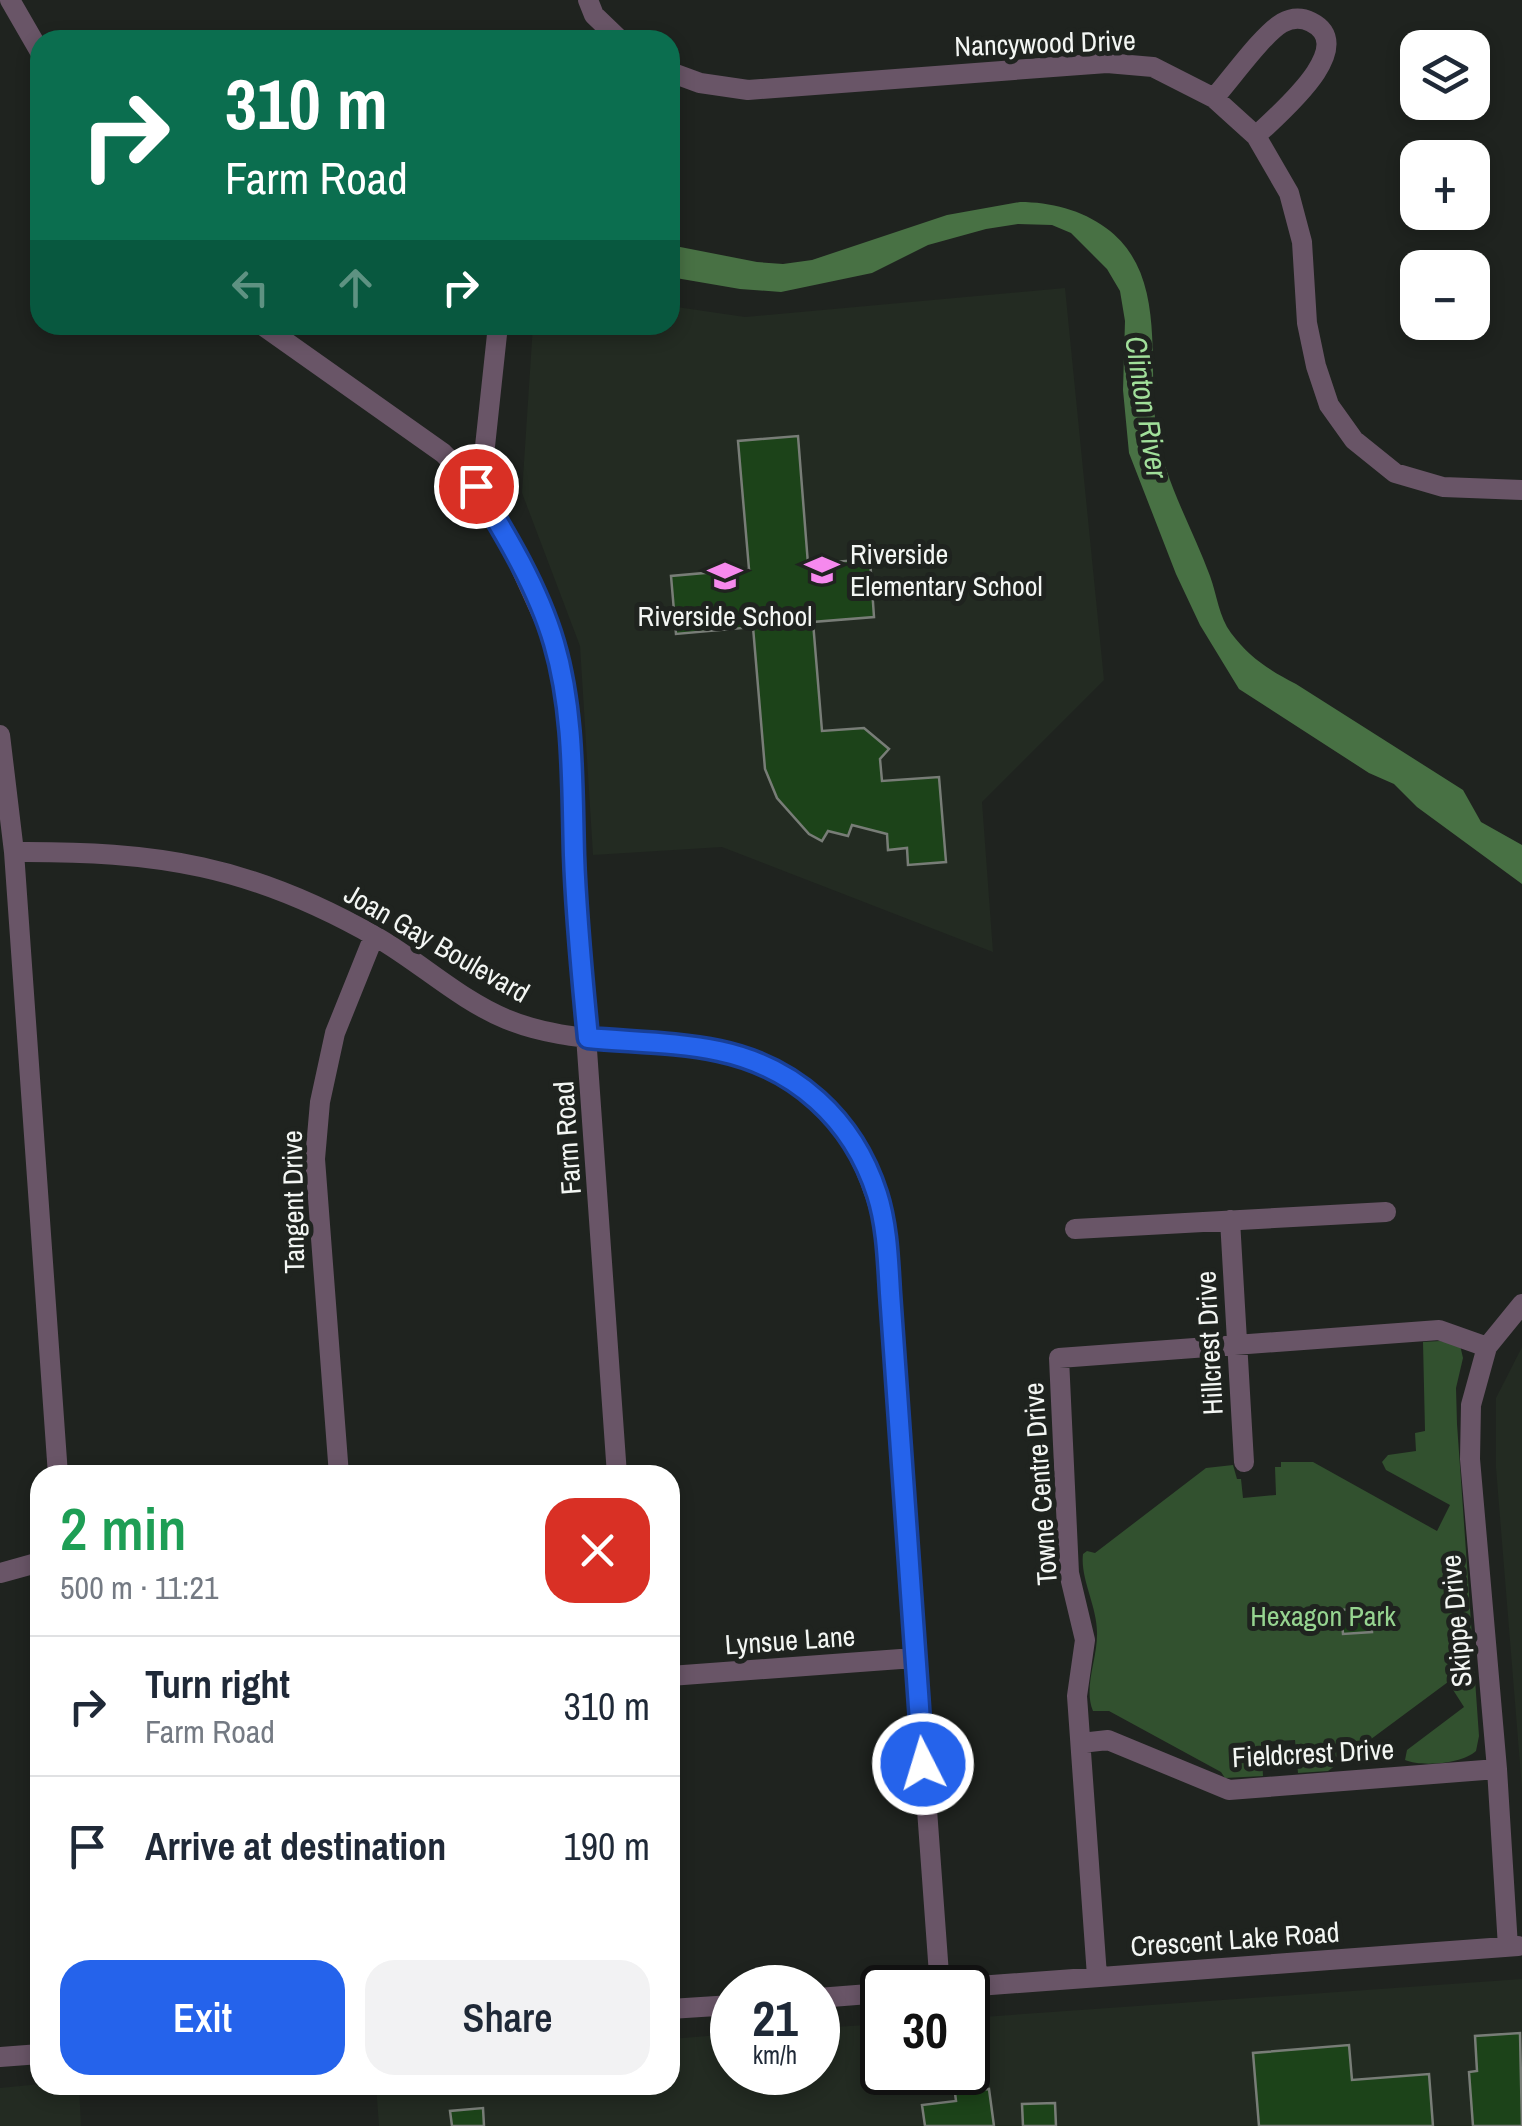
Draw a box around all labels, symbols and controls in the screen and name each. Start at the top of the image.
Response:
street label: Nancywood Drive [954,21,1136,65]
map controls [1400,30,1490,340]
button: layers [1400,30,1490,120]
text: 310 m [225,57,388,151]
icon: right [60,70,190,200]
button: + [1400,140,1490,230]
text: Farm Road [225,147,408,208]
button: − [1400,250,1490,340]
icon: left [223,260,278,315]
icon: ahead [328,260,383,315]
icon: right [433,260,488,315]
water label: Clinton River [1116,333,1178,482]
pin [434,444,519,529]
icon: arrive [449,459,504,514]
place label: Riverside Elementary School [850,535,1043,605]
school or university icon: Riverside Elementary School [803,551,841,589]
school or university icon: Riverside School [706,557,744,595]
place label: Riverside School [638,597,812,635]
street label: Joan Gay Boulevard [337,875,537,1011]
street label: Farm Road [544,1080,590,1196]
street label: Tangent Drive [273,1130,313,1274]
street label: Hillcrest Drive [1186,1270,1232,1416]
street label: Towne Centre Drive [1014,1381,1066,1587]
text: 2 min [60,1488,187,1569]
button: close [545,1498,650,1603]
street label: Skippe Drive [1431,1553,1481,1689]
text: 500 m · 11:21 [60,1566,219,1609]
park label: Hexagon Park [1250,1597,1396,1635]
street label: Lynsue Lane [724,1616,856,1664]
text: Turn right [145,1659,290,1710]
icon: right [60,1679,115,1734]
text: 310 m [563,1681,650,1732]
text: Farm Road [145,1710,275,1753]
position arrow [871,1712,975,1816]
street label: Fieldcrest Drive [1231,1730,1395,1776]
icon: arrive [60,1819,115,1874]
text: Arrive at destination [145,1821,446,1872]
text: 190 m [563,1821,650,1872]
street label: Crescent Lake Road [1129,1913,1341,1965]
button: Exit [60,1960,345,2075]
button: Share [365,1960,650,2075]
speed limit sign: 30 [860,1965,990,2095]
text: 21 [752,1984,798,2052]
text: km/h [753,2038,797,2072]

